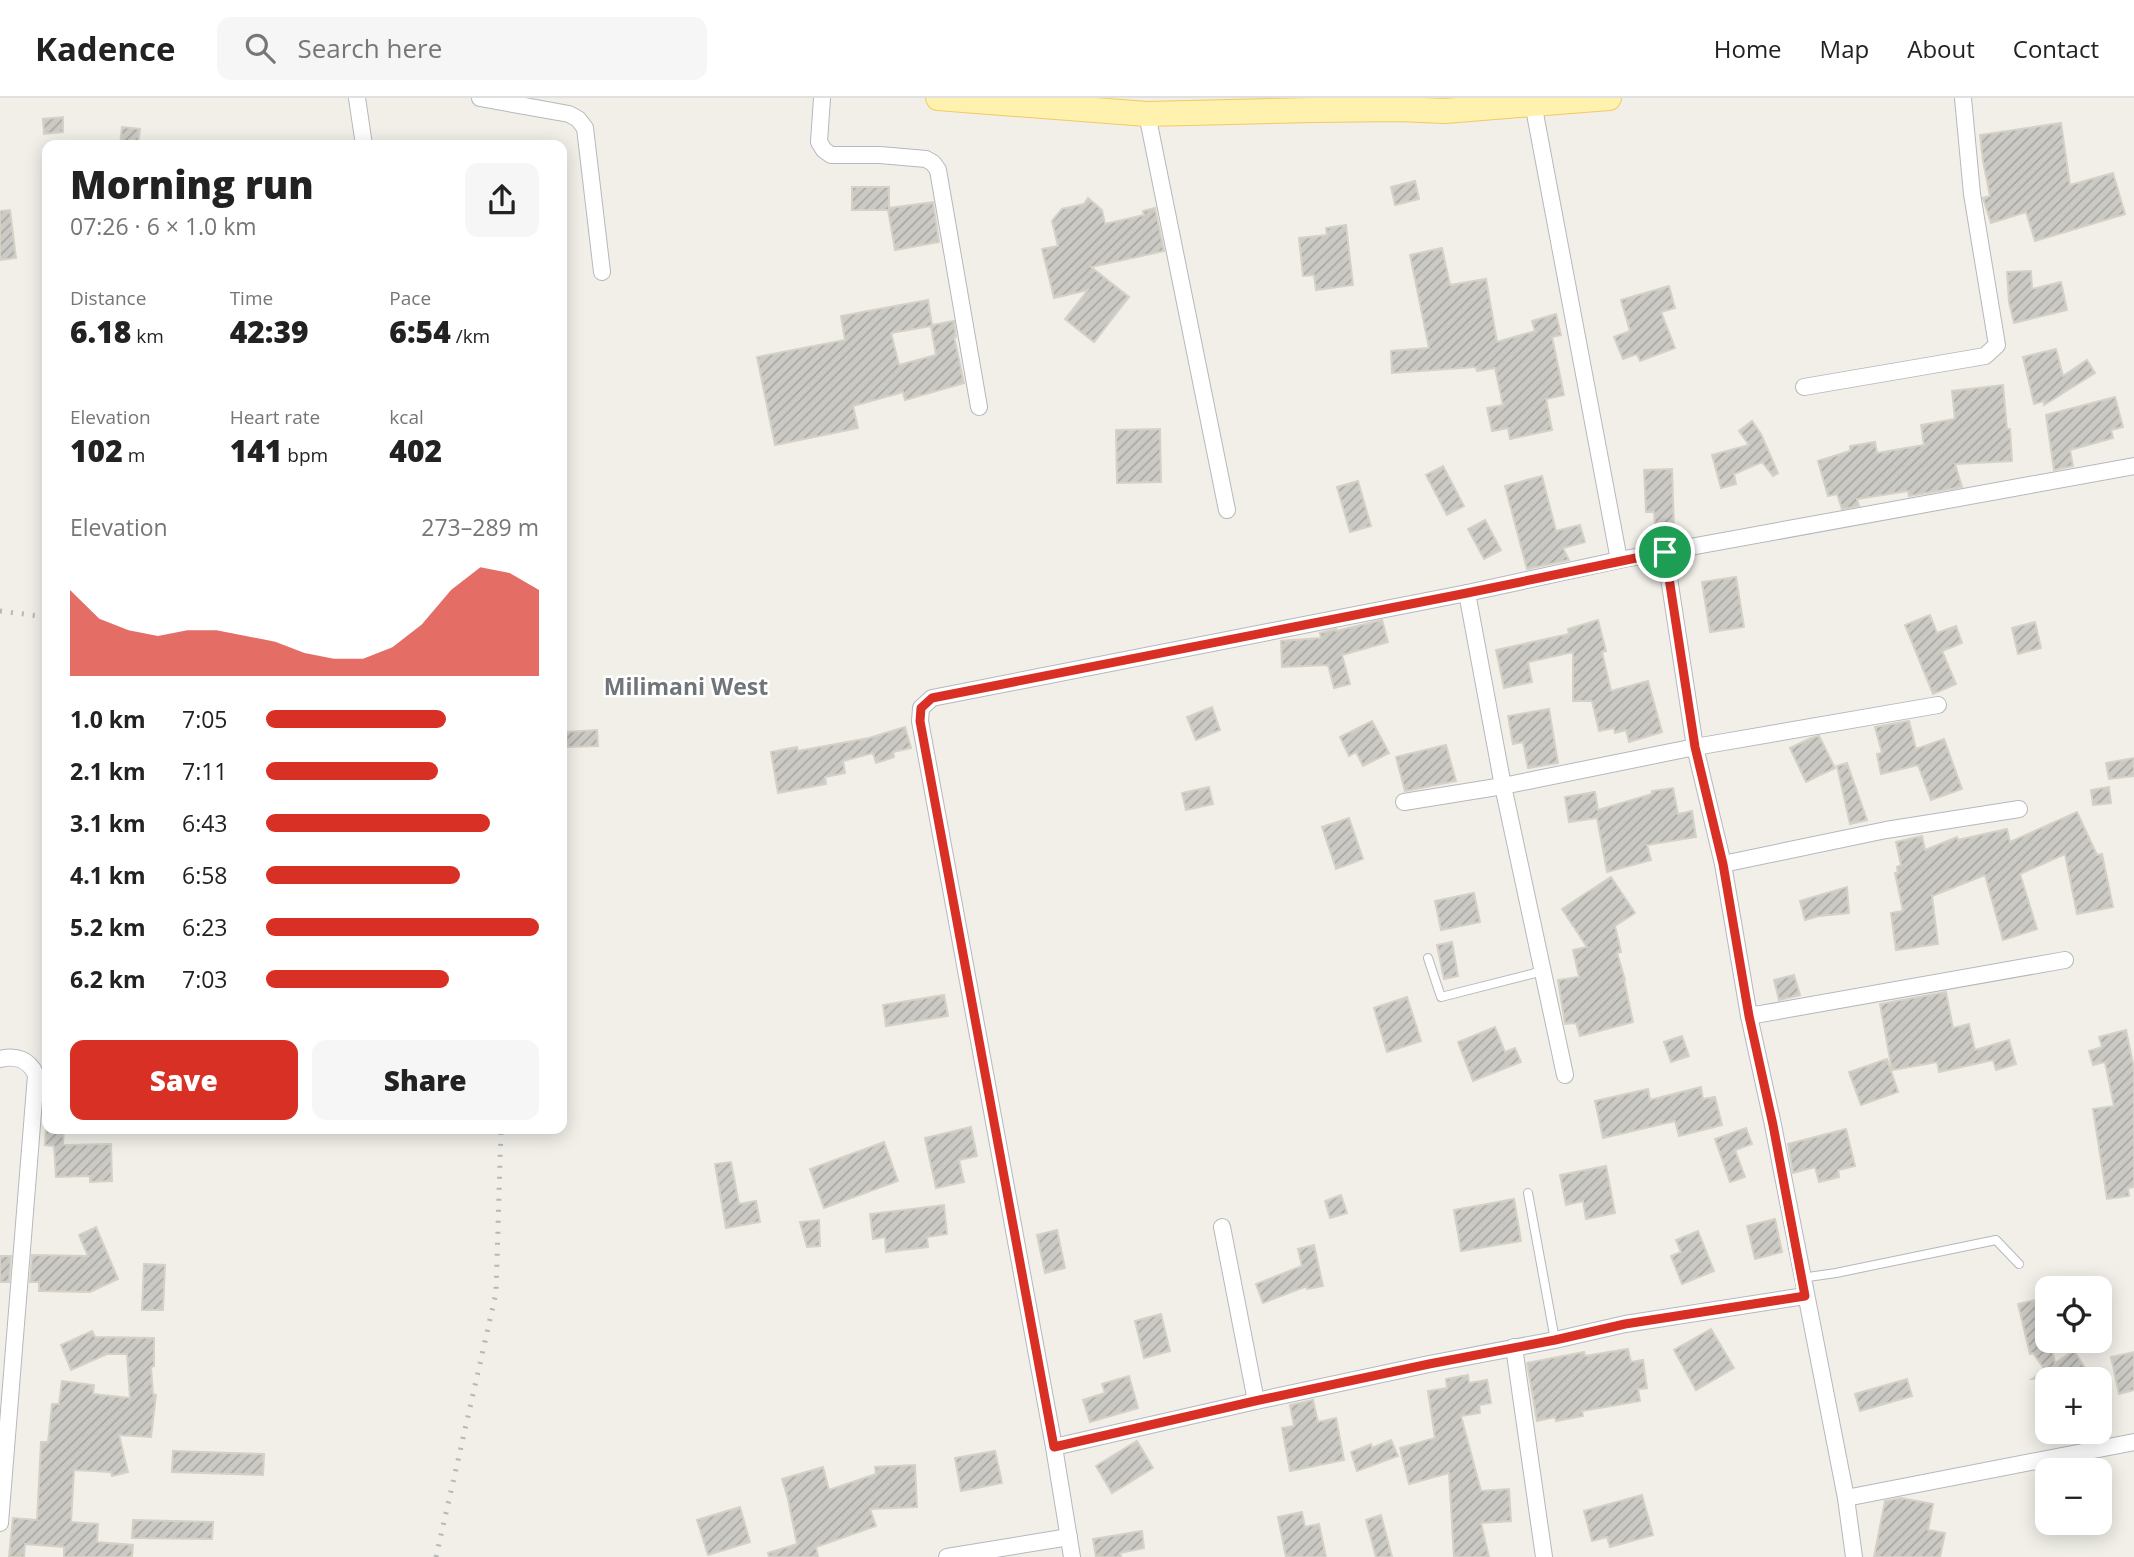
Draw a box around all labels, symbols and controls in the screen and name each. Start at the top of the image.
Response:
search box [217,17,707,80]
text: Kadence [35,26,175,71]
icon: search [241,29,279,67]
text: Search here [297,30,442,66]
text: Home [1714,32,1782,65]
text: Map [1820,32,1869,65]
text: About [1907,32,1975,65]
text: Contact [2013,32,2099,65]
text: Morning run [70,158,314,210]
button: share [465,163,539,237]
text: 07:26 · 6 × 1.0 km [70,210,257,242]
text: Distance [70,285,146,311]
text: Time [230,285,273,311]
text: Pace [389,285,431,311]
text: 6.18 [70,311,131,352]
text: 42:39 [230,311,309,352]
text: 6:54 [389,311,451,352]
text: km [131,323,164,349]
text: /km [451,323,490,349]
text: Elevation [70,404,151,430]
text: Heart rate [230,404,320,430]
text: kcal [389,404,424,430]
text: 102 [70,430,123,471]
text: 141 [230,430,282,471]
text: 402 [389,430,442,471]
text: m [123,442,145,468]
text: bpm [282,442,328,468]
text: Elevation [70,511,168,543]
text: 273–289 m [421,511,539,543]
pin [1635,522,1695,582]
icon: arrive [1646,533,1684,571]
district label: Milimani West [604,670,768,702]
text: 1.0 km [70,703,146,735]
text: 7:05 [182,703,228,735]
text: 2.1 km [70,755,146,787]
text: 7:11 [182,755,228,787]
text: 3.1 km [70,807,146,839]
text: 6:43 [182,807,228,839]
text: 4.1 km [70,859,146,891]
text: 6:58 [182,859,228,891]
text: 5.2 km [70,911,146,943]
text: 6:23 [182,911,228,943]
text: 6.2 km [70,963,146,995]
text: 7:03 [182,963,228,995]
button: Save [70,1040,298,1120]
button: Share [312,1040,539,1120]
map controls [2035,1276,2112,1535]
button: locate [2035,1276,2112,1353]
button: + [2035,1367,2112,1444]
button: − [2035,1458,2112,1535]

